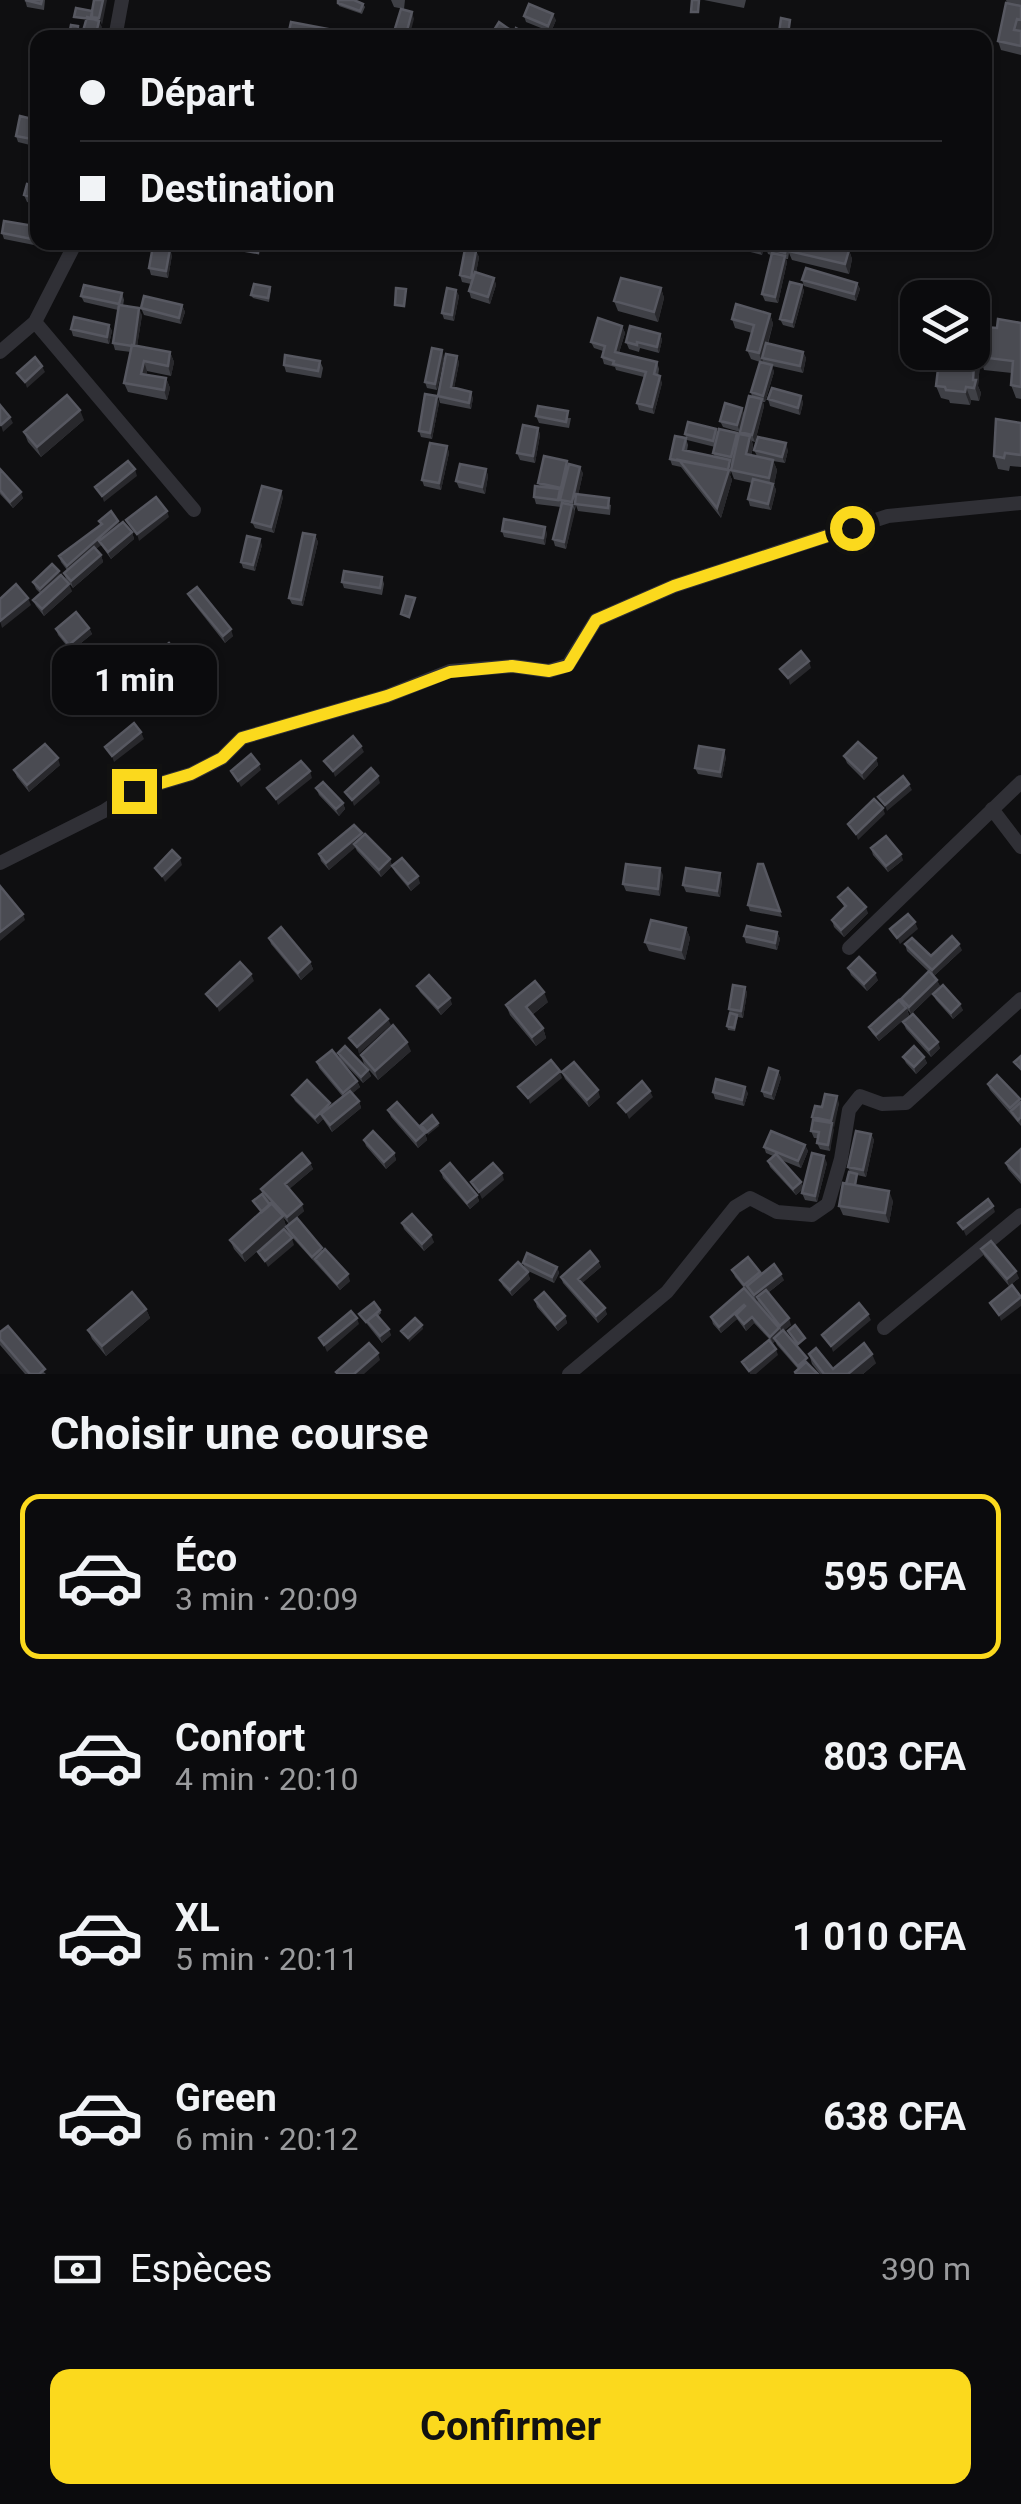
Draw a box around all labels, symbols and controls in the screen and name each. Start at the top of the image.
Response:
text: Départ [140,71,255,115]
text: Destination [140,167,335,211]
map controls [900,280,990,370]
button: layers [900,280,990,370]
route start [830,506,875,551]
callout: 1 min [52,646,216,716]
text: 1 min [94,661,175,699]
route end [112,769,157,814]
text: Choisir une course [50,1407,429,1460]
icon: car [55,1532,145,1622]
text: Éco [175,1536,237,1580]
text: 595 CFA [823,1555,966,1599]
text: 3 min · 20:09 [175,1580,358,1618]
icon: car [55,1712,145,1802]
text: Confort [175,1716,305,1760]
text: 803 CFA [823,1735,966,1779]
text: 4 min · 20:10 [175,1760,358,1798]
icon: car [55,1892,145,1982]
text: XL [175,1896,220,1940]
text: 1 010 CFA [792,1915,966,1959]
text: 5 min · 20:11 [175,1940,358,1978]
icon: car [55,2072,145,2162]
text: Green [175,2076,277,2120]
text: 638 CFA [823,2095,966,2139]
text: 6 min · 20:12 [175,2120,358,2158]
icon: cash [50,2242,105,2297]
text: Espèces [130,2247,272,2291]
text: 390 m [881,2250,971,2288]
button: Confirmer [50,2369,971,2484]

